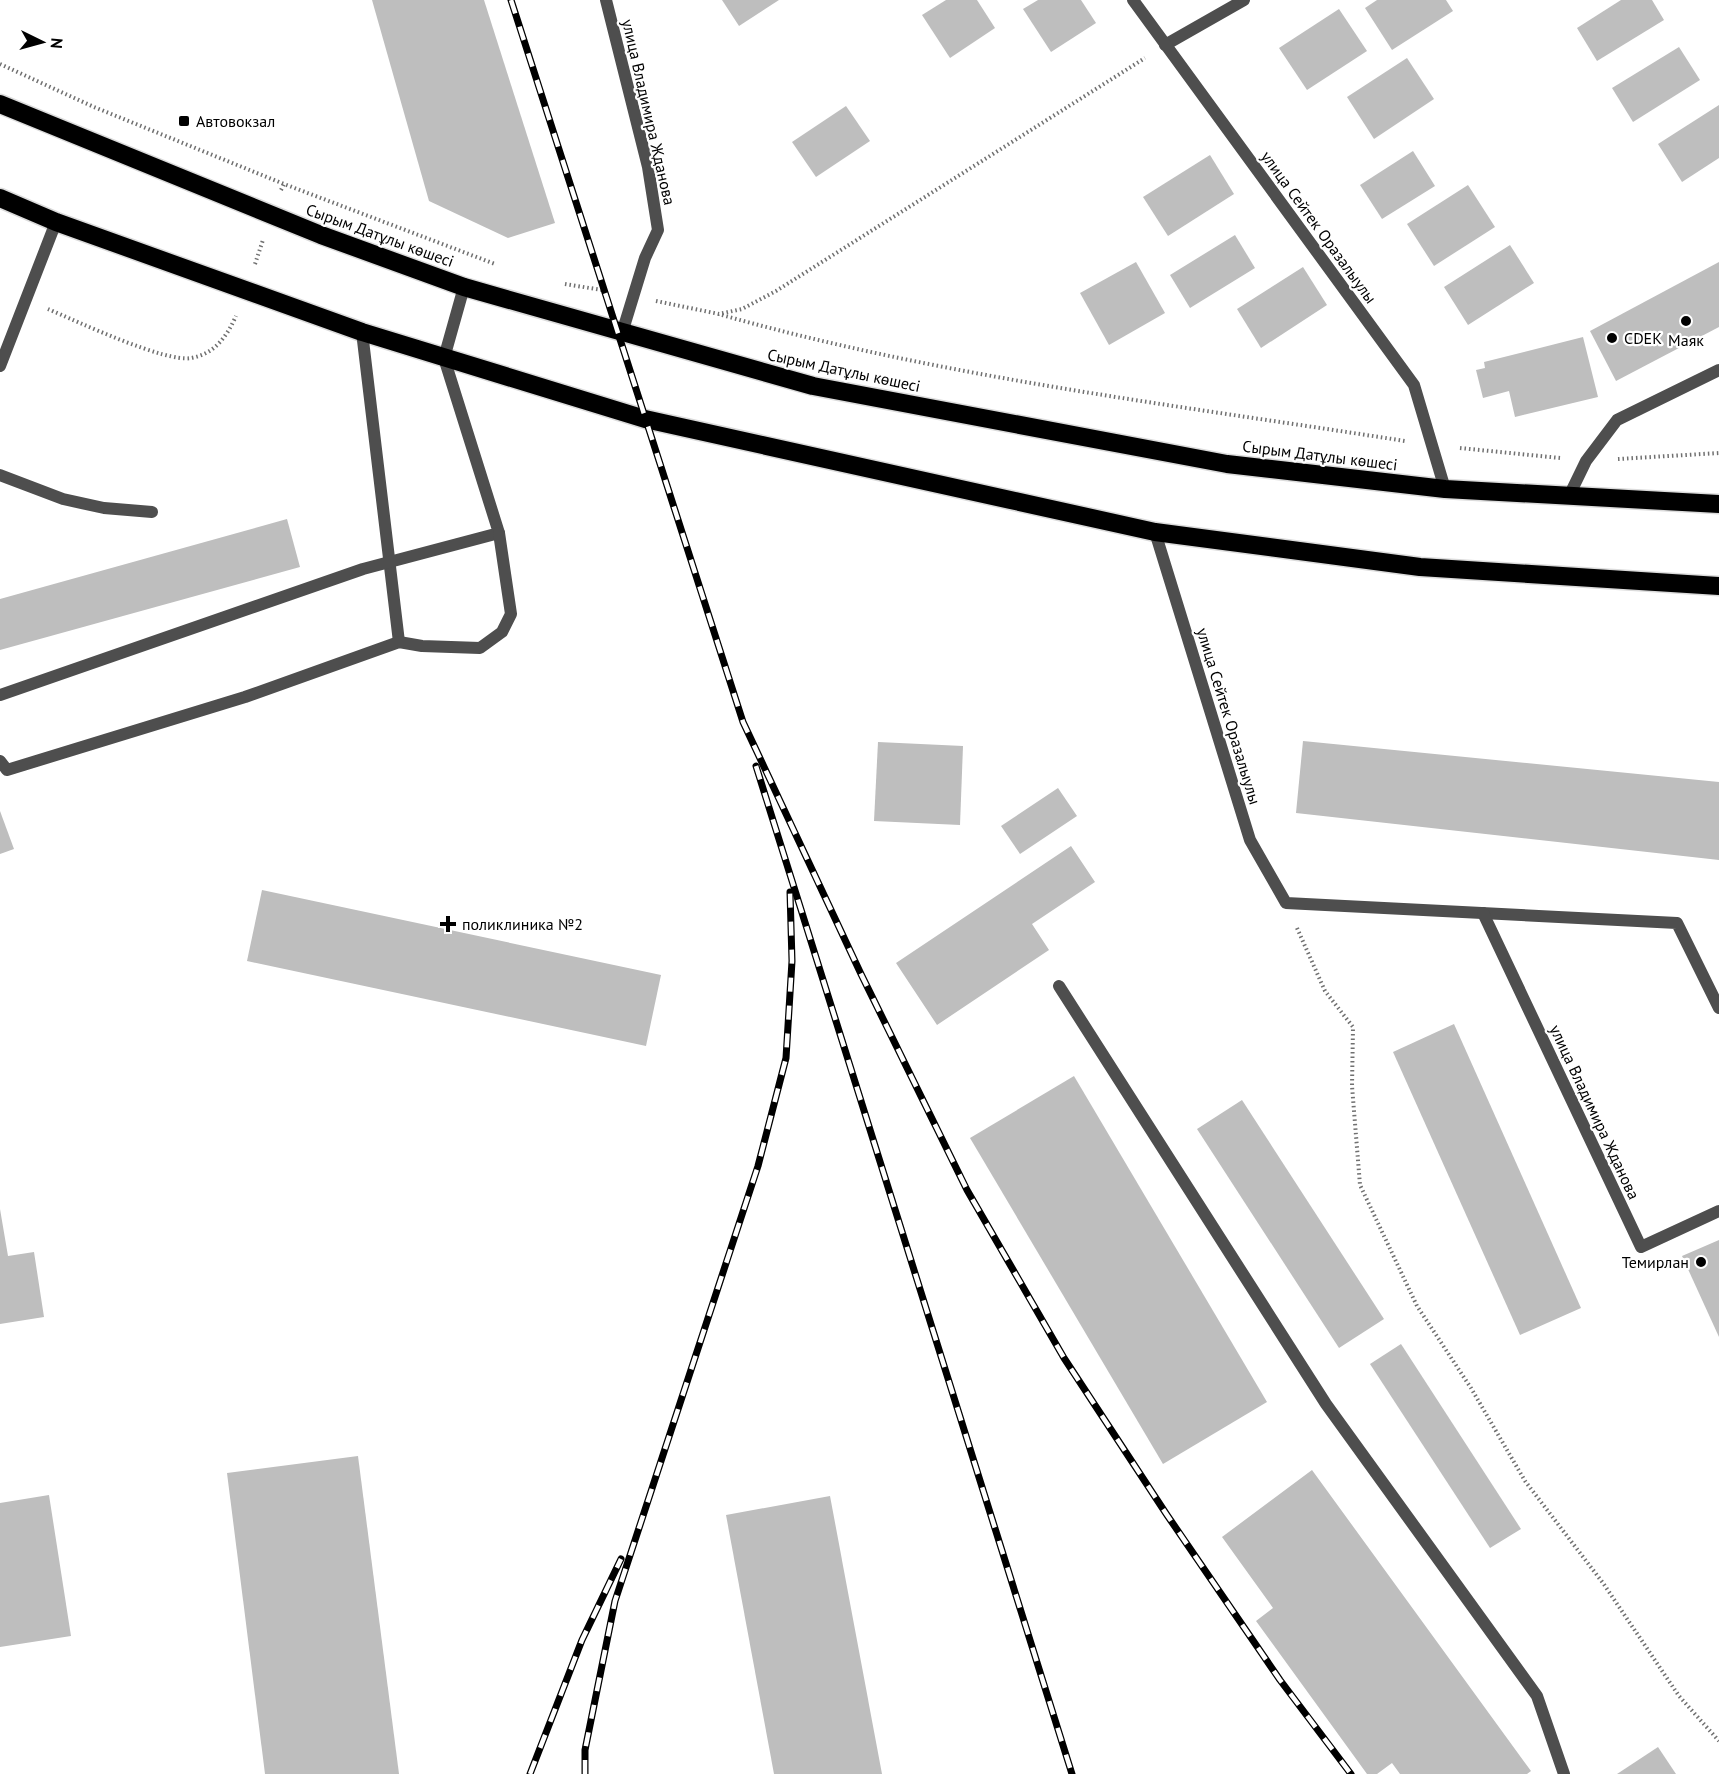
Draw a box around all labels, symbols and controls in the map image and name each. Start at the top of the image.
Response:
north arrow [12,12,72,72]
street label: улица Владимира Жданова [618,17,680,207]
text: N [47,37,67,49]
place label: Автовокзал [196,111,275,131]
marker: Автовокзал [177,114,191,128]
street label: улица Сейтек Оразалыулы [1257,147,1381,307]
street label: Сырым Датұлы көшесі [303,199,457,271]
marker: Маяк [1679,314,1693,328]
place label: CDEK [1624,328,1662,348]
place label: Маяк [1668,330,1704,350]
marker: CDEK [1605,331,1619,345]
street label: Сырым Датұлы көшесі [766,344,922,396]
street label: Сырым Датұлы көшесі [1241,436,1399,474]
street label: улица Сейтек Оразалыулы [1193,625,1265,807]
place label: поликлиника №2 [462,914,583,934]
marker: поликлиника №2 [439,915,457,933]
street label: улица Владимира Жданова [1546,1022,1644,1202]
place label: Темирлан [1622,1252,1689,1272]
marker: Темирлан [1694,1255,1708,1269]

